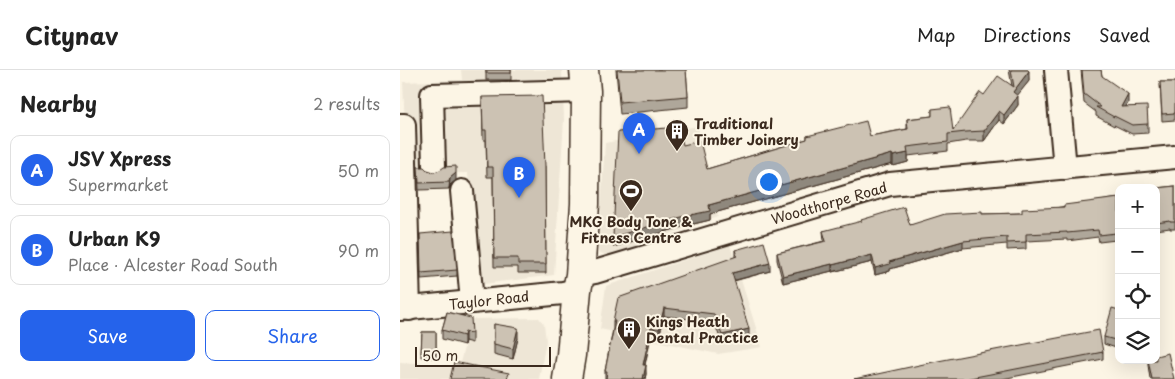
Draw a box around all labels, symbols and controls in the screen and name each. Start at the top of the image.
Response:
text: Citynav [25,17,118,53]
text: Map [917,21,955,48]
text: Directions [983,21,1071,48]
text: Saved [1099,21,1150,48]
text: Nearby [20,87,97,119]
text: 2 results [313,91,380,115]
pin: A [623,113,655,154]
place label: Traditional Timber Joinery [694,113,799,150]
building icon: Traditional Timber Joinery [664,118,690,152]
text: JSV Xpress [68,144,171,172]
pin: B [503,157,535,198]
text: A [31,158,43,182]
text: 50 m [338,158,379,182]
your location [756,169,782,195]
text: Supermarket [68,172,168,196]
street label: Woodthorpe Road [769,176,889,230]
sports icon: MKG Body Tone & Fitness Centre [618,178,644,212]
map controls [1115,184,1160,364]
button: + [1115,184,1160,229]
place label: MKG Body Tone & Fitness Centre [569,211,693,248]
text: Urban K9 [68,224,160,252]
button: − [1115,229,1160,274]
text: B [32,238,42,262]
text: 90 m [338,238,379,262]
text: Place · Alcester Road South [68,252,278,276]
button: locate [1115,274,1160,319]
street label: Taylor Road [448,285,530,315]
button: Save [20,310,195,361]
button: Share [205,310,380,361]
place label: Kings Heath Dental Practice [646,311,759,348]
building icon: Kings Heath Dental Practice [616,316,642,350]
button: layers [1115,319,1160,364]
scale bar [415,344,551,367]
text: 50 m [422,345,458,366]

